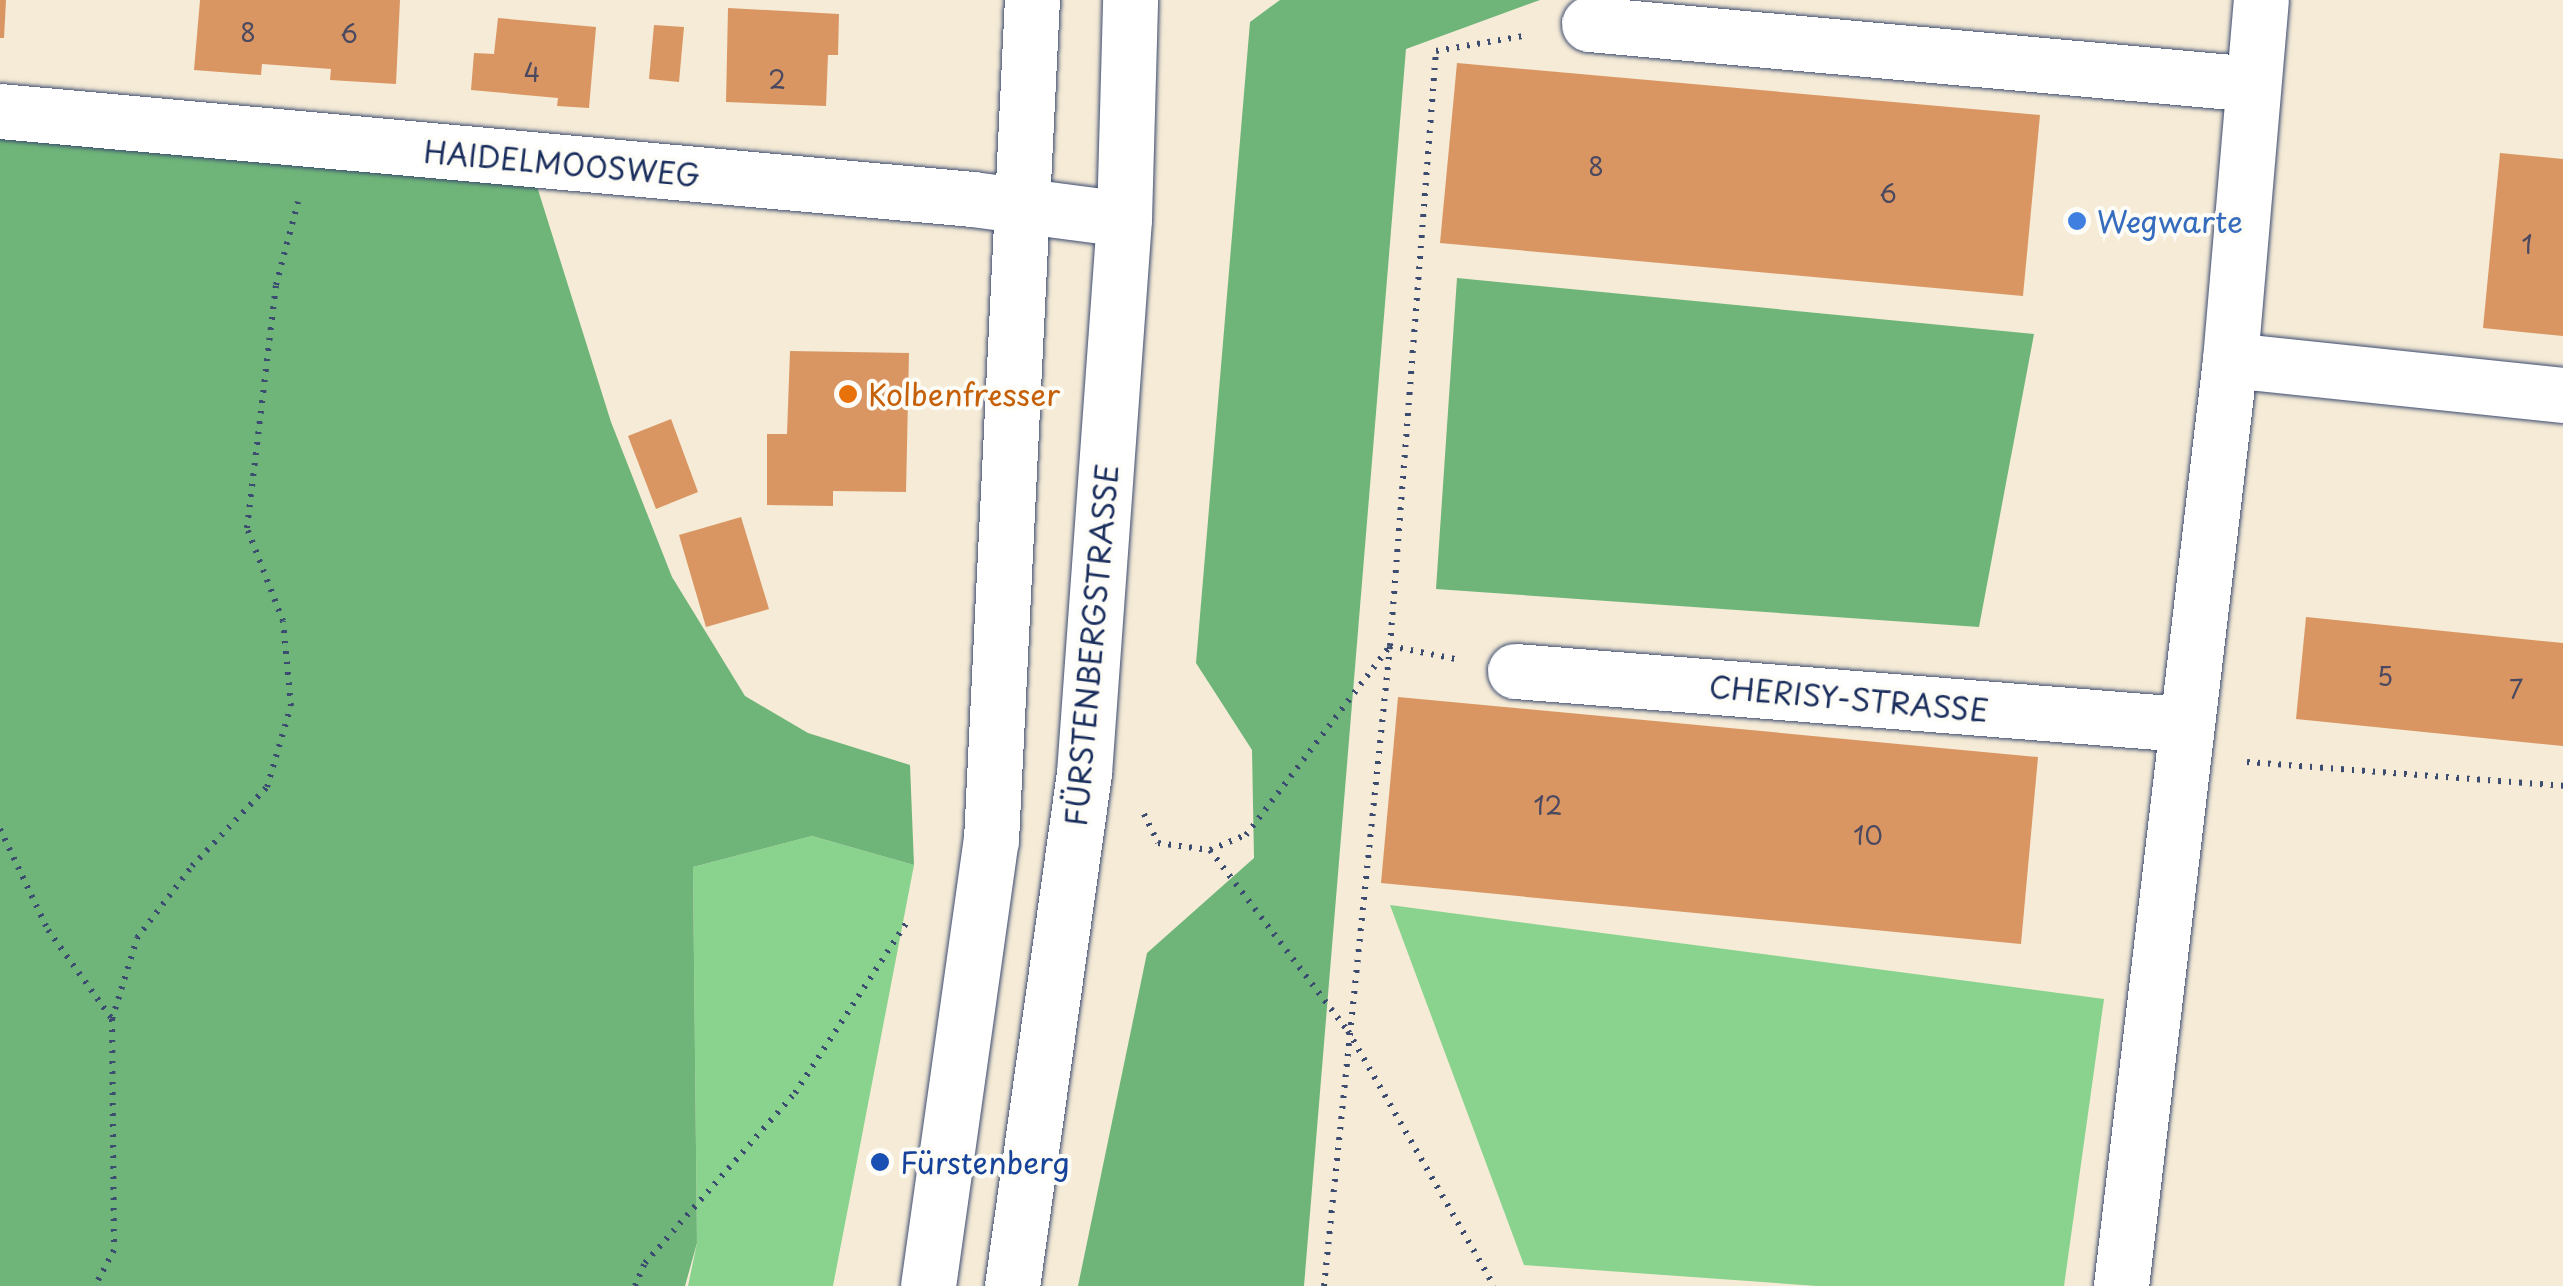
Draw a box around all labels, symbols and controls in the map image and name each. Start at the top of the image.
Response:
house number: 8 [240,17,256,47]
house number: 6 [340,18,358,48]
house number: 4 [524,57,540,87]
house number: 2 [768,64,786,94]
street label: HAIDELMOOSWEG [423,133,701,193]
house number: 8 [1588,151,1604,181]
house number: 6 [1879,178,1897,208]
place label: Wegwarte [2097,203,2243,239]
marker: Wegwarte [2066,210,2088,232]
house number: 1 [2521,229,2533,259]
place label: Kolbenfresser [868,376,1060,412]
marker: Kolbenfresser [837,383,859,405]
street label: FÜRSTENBERGSTRASSE [1057,462,1125,828]
house number: 5 [2377,661,2393,691]
street label: CHERISY-STRASSE [1708,668,1990,728]
house number: 7 [2509,674,2523,704]
house number: 12 [1534,790,1562,820]
house number: 10 [1853,820,1883,850]
place label: Fürstenberg [900,1144,1070,1180]
marker: Fürstenberg [869,1151,891,1173]

